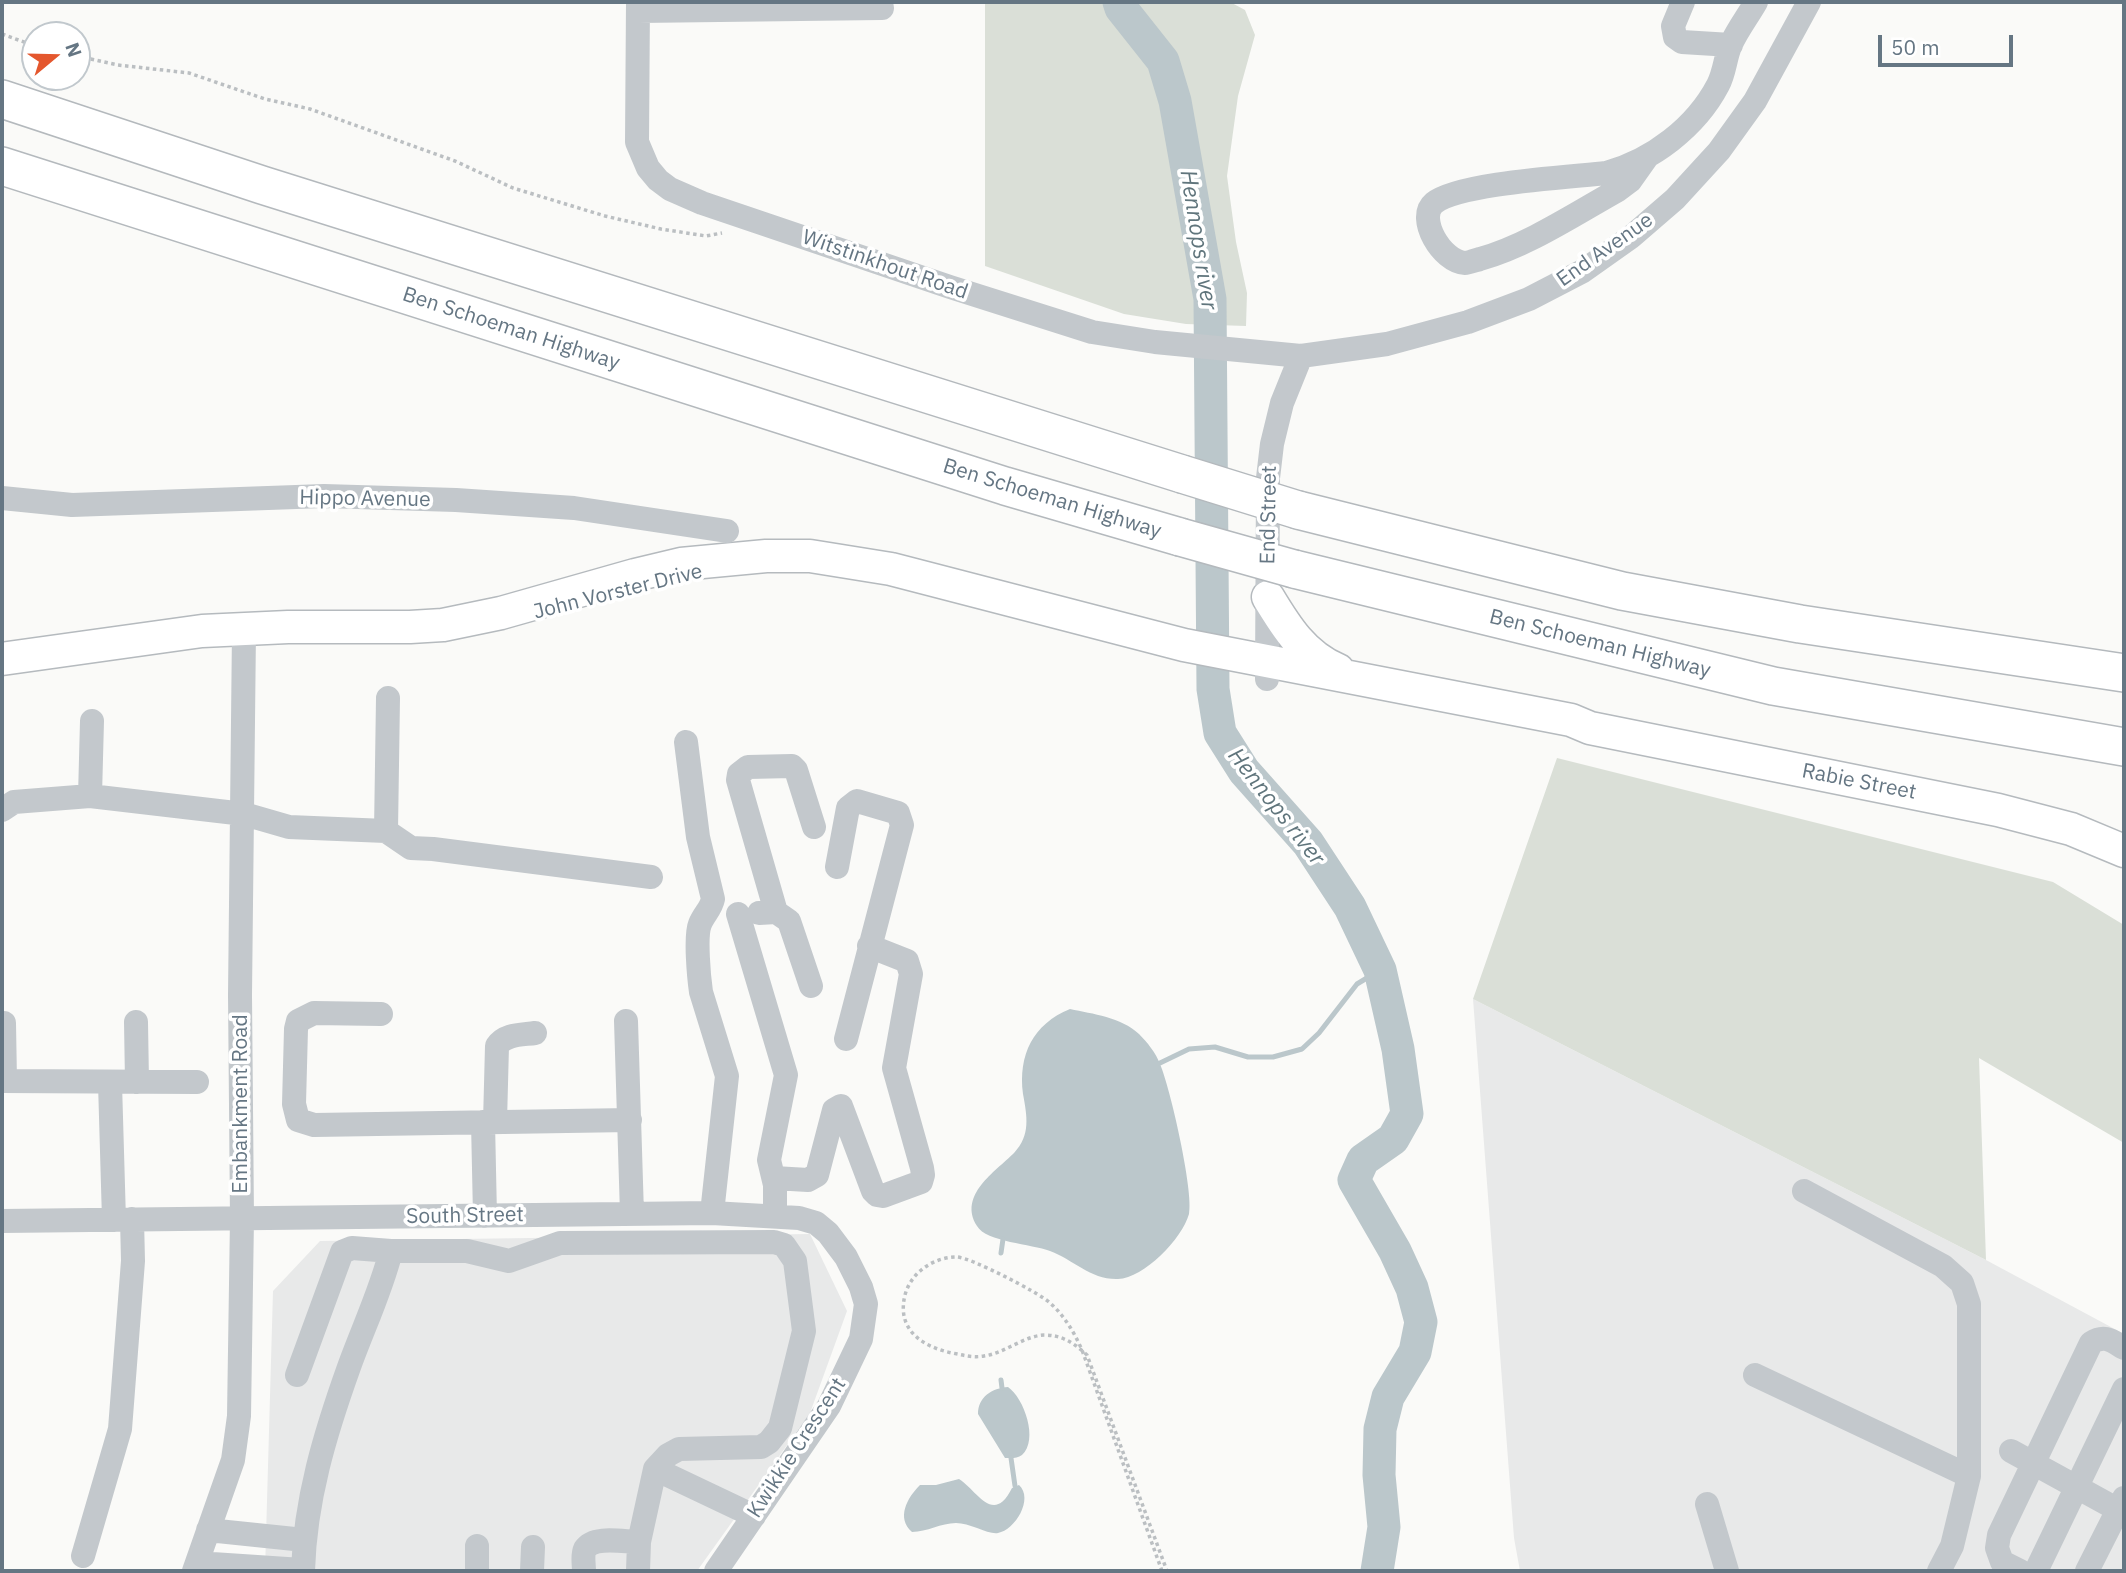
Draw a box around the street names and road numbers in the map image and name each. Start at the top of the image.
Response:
street label: End Avenue [1552,208,1658,292]
street label: Witstinkhout Road [799,225,971,305]
street label: Ben Schoeman Highway [399,282,623,376]
street label: Ben Schoeman Highway [940,454,1164,544]
street label: End Street [1256,465,1282,565]
street label: Hippo Avenue [299,485,431,513]
street label: John Vorster Drive [531,559,705,625]
street label: Ben Schoeman Highway [1487,604,1713,684]
street label: Rabie Street [1800,759,1918,805]
street label: Embankment Road [228,1014,254,1194]
street label: South Street [406,1202,524,1230]
street label: Kwikkie Crescent [742,1373,852,1523]

